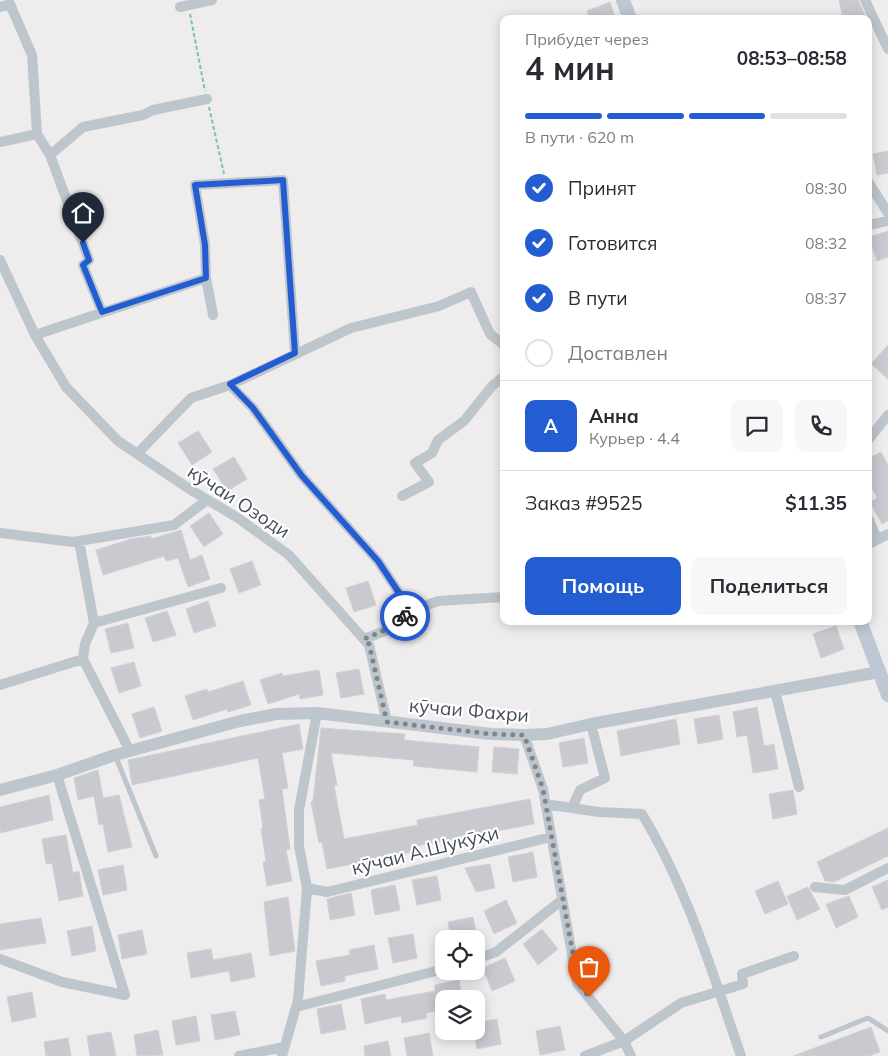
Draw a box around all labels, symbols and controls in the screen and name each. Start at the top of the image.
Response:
text: Прибудет через [525,29,649,49]
text: 08:53–08:58 [737,46,847,70]
text: 4 мин [525,48,615,88]
text: В пути · 620 m [525,127,634,147]
icon: check [525,174,553,202]
text: Принят [568,176,636,200]
text: 08:30 [805,178,847,198]
pin [62,192,104,243]
icon: home [69,199,97,227]
icon: check [525,229,553,257]
text: Готовится [568,231,658,255]
text: 08:32 [805,233,847,253]
icon: check [525,284,553,312]
text: В пути [568,286,627,310]
text: 08:37 [805,288,847,308]
text: Доставлен [568,341,668,365]
button: chat [731,400,783,452]
button: phone [795,400,847,452]
text: Анна [589,404,639,428]
text: А [544,414,558,438]
text: Курьер · 4.4 [589,428,680,448]
street label: кӯчаи Озоди [183,459,295,543]
text: Заказ #9525 [525,491,642,515]
text: $11.35 [785,491,847,515]
button: Помощь [525,557,681,615]
button: Поделиться [691,557,847,615]
courier [380,591,430,641]
icon: bike [391,602,419,630]
street label: кӯчаи Фахри [408,693,530,727]
street label: кӯчаи А.Шукӯҳи [349,820,501,880]
map controls [435,930,485,1040]
button: locate [435,930,485,980]
pin [568,946,610,997]
icon: bag [575,953,603,981]
button: layers [435,990,485,1040]

